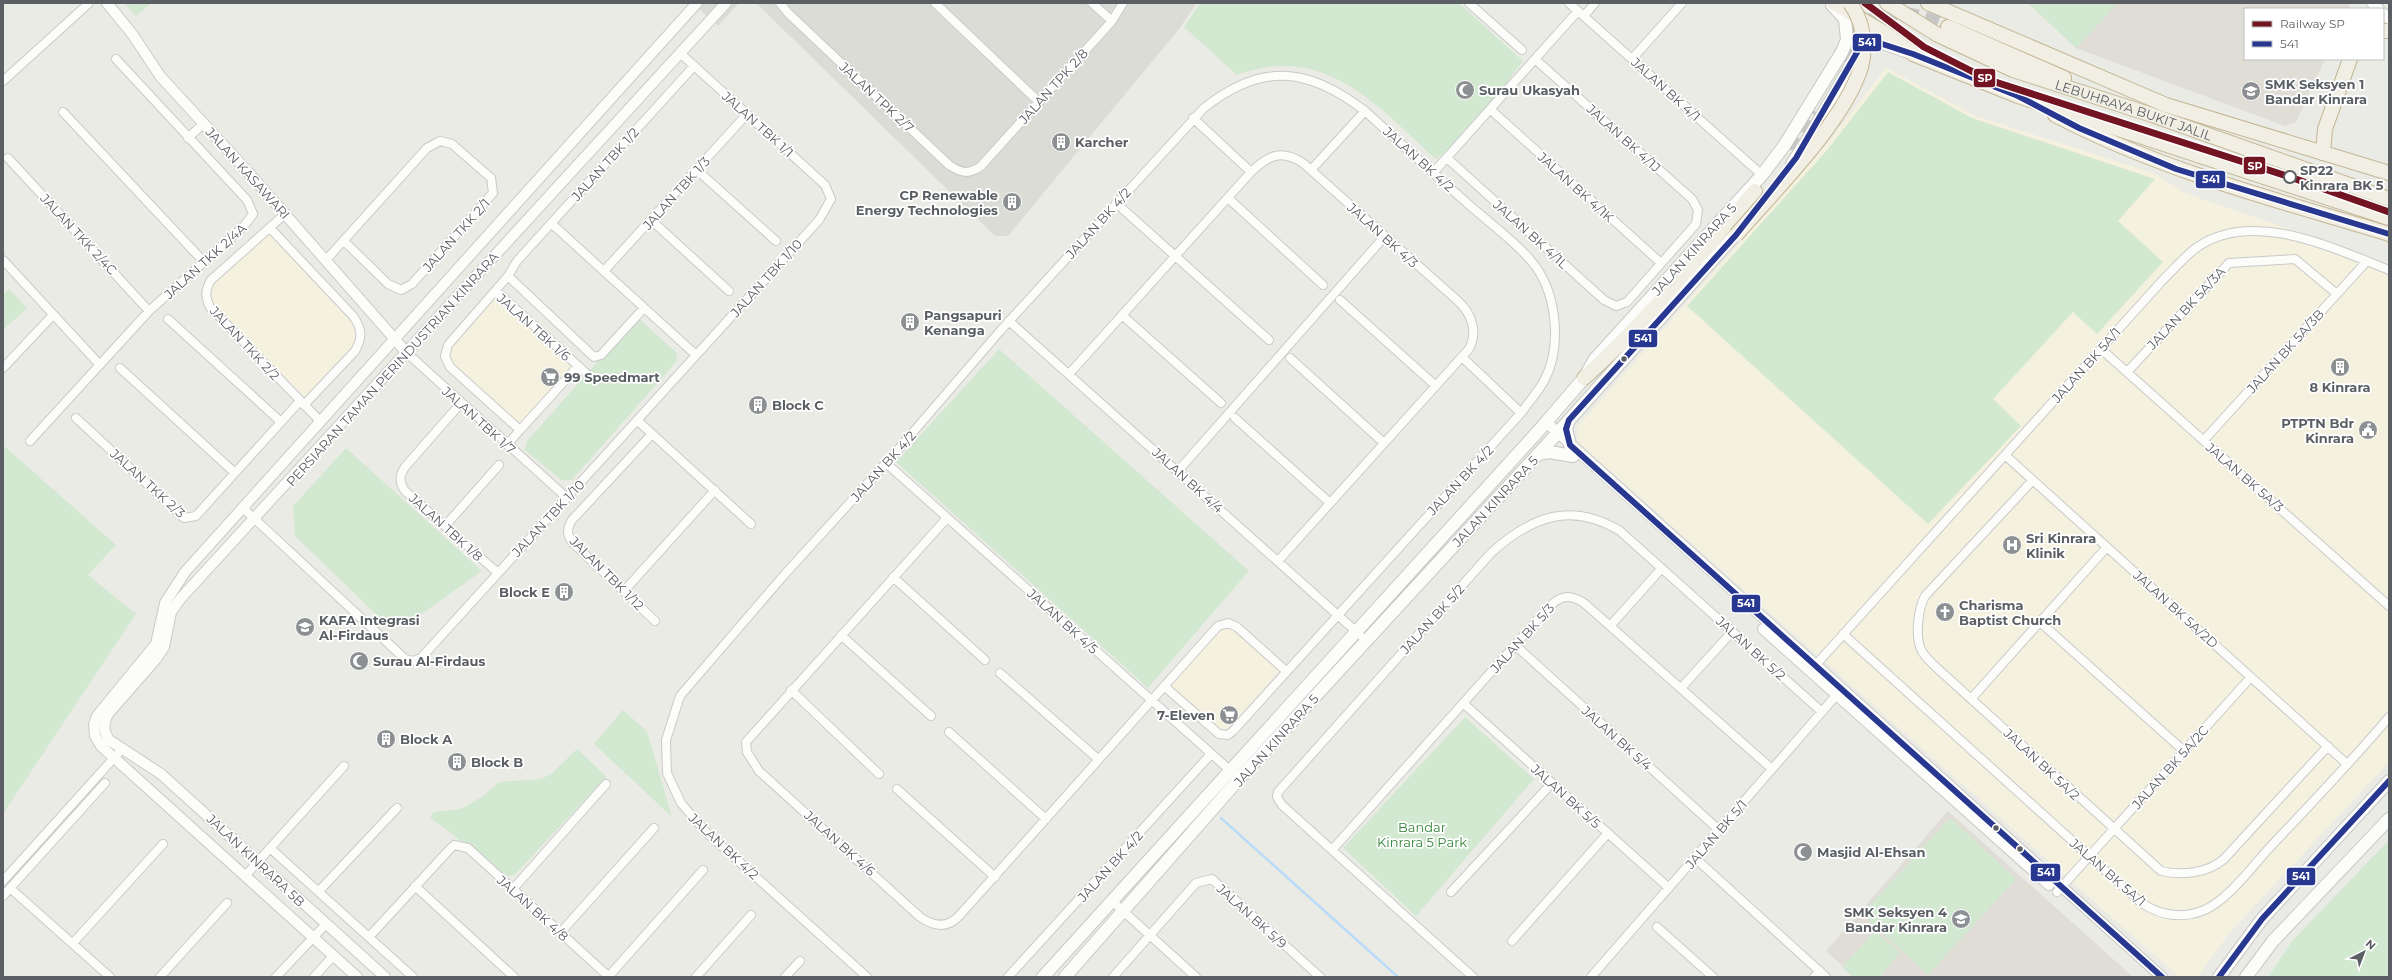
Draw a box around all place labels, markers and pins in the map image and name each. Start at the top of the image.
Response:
place label: SMK Seksyen 1 Bandar Kinrara [2265,76,2367,107]
mosque icon: Surau Ukasyah [1454,79,1476,101]
school or university icon: SMK Seksyen 1 Bandar Kinrara [2240,80,2262,102]
place label: Surau Ukasyah [1479,82,1580,98]
building icon: Karcher [1050,131,1072,153]
place label: Karcher [1075,134,1129,150]
place label: SP22 Kinrara BK 5 [2300,162,2384,193]
marker: SP22 Kinrara BK 5 [2283,170,2297,184]
place label: CP Renewable Energy Technologies [856,187,998,218]
building icon: CP Renewable Energy Technologies [1001,191,1023,213]
place label: Pangsapuri Kenanga [924,307,1002,338]
building icon: Pangsapuri Kenanga [899,311,921,333]
unlabelled marker [1619,354,1629,364]
building icon: 8 Kinrara [2329,356,2351,378]
supermarket icon: 99 Speedmart [539,366,561,388]
place label: 99 Speedmart [564,369,660,385]
place label: 8 Kinrara [2309,379,2371,395]
building icon: Block C [747,394,769,416]
place label: Block C [772,397,824,413]
place label: PTPTN Bdr Kinrara [2281,415,2354,446]
public building icon: PTPTN Bdr Kinrara [2357,419,2379,441]
place label: Sri Kinrara Klinik [2026,530,2096,561]
hospital icon: Sri Kinrara Klinik [2001,534,2023,556]
building icon: Block E [553,581,575,603]
place label: Block E [499,584,550,600]
place label: Charisma Baptist Church [1959,597,2061,628]
church icon: Charisma Baptist Church [1934,601,1956,623]
place label: KAFA Integrasi Al-Firdaus [318,612,420,643]
school or university icon: KAFA Integrasi Al-Firdaus [294,616,316,638]
mosque icon: Surau Al-Firdaus [348,650,370,672]
place label: Surau Al-Firdaus [373,653,485,669]
supermarket icon: 7-Eleven [1218,704,1240,726]
place label: 7-Eleven [1157,707,1215,723]
building icon: Block A [375,728,397,750]
place label: Block A [400,731,453,747]
building icon: Block B [446,751,468,773]
place label: Block B [471,754,523,770]
unlabelled marker [1991,823,2001,833]
mosque icon: Masjid Al-Ehsan [1792,841,1814,863]
place label: Masjid Al-Ehsan [1817,844,1925,860]
unlabelled marker [2015,844,2025,854]
place label: SMK Seksyen 4 Bandar Kinrara [1844,904,1947,935]
school or university icon: SMK Seksyen 4 Bandar Kinrara [1950,908,1972,930]

